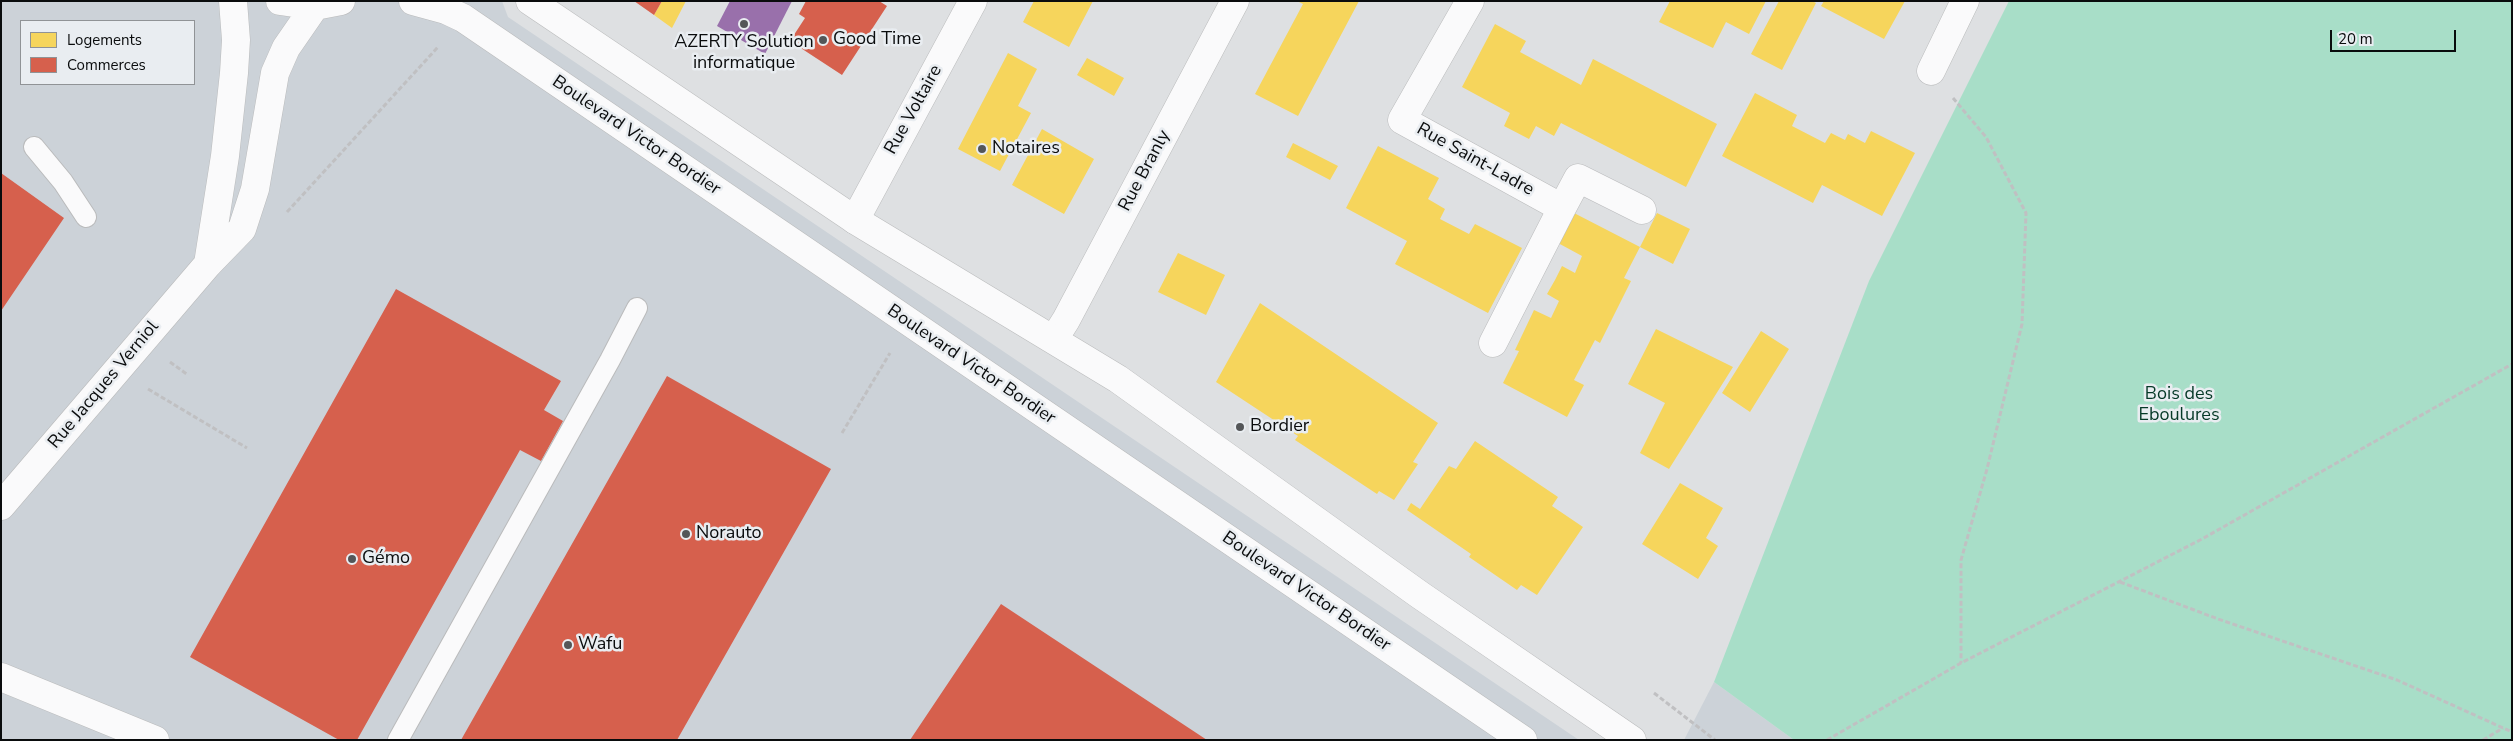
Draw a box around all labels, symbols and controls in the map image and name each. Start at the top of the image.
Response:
marker: AZERTY Solution informatique [738,18,750,30]
legend [20,20,195,85]
scale bar [2333,20,2459,52]
place label: Good Time [833,29,921,51]
text: 20 m [2338,29,2373,49]
text: Logements [67,30,142,50]
place label: AZERTY Solution informatique [674,32,814,74]
marker: Good Time [817,34,829,46]
text: Commerces [67,55,146,75]
street label: Rue Voltaire [881,62,947,158]
street label: Boulevard Victor Bordier [548,72,724,200]
street label: Rue Saint-Ladre [1413,119,1537,201]
street label: Rue Branly [1115,127,1175,215]
place label: Notaires [992,138,1060,160]
marker: Notaires [976,143,988,155]
street label: Boulevard Victor Bordier [883,301,1059,429]
street label: Rue Jacques Verniol [44,317,164,453]
park label: Bois des Eboulures [2138,384,2220,426]
place label: Bordier [1250,416,1309,438]
marker: Bordier [1234,421,1246,433]
place label: Norauto [696,523,762,545]
marker: Norauto [680,528,692,540]
street label: Boulevard Victor Bordier [1218,528,1394,656]
place label: Gémo [362,548,410,570]
marker: Gémo [346,553,358,565]
place label: Wafu [578,634,622,656]
marker: Wafu [562,639,574,651]

